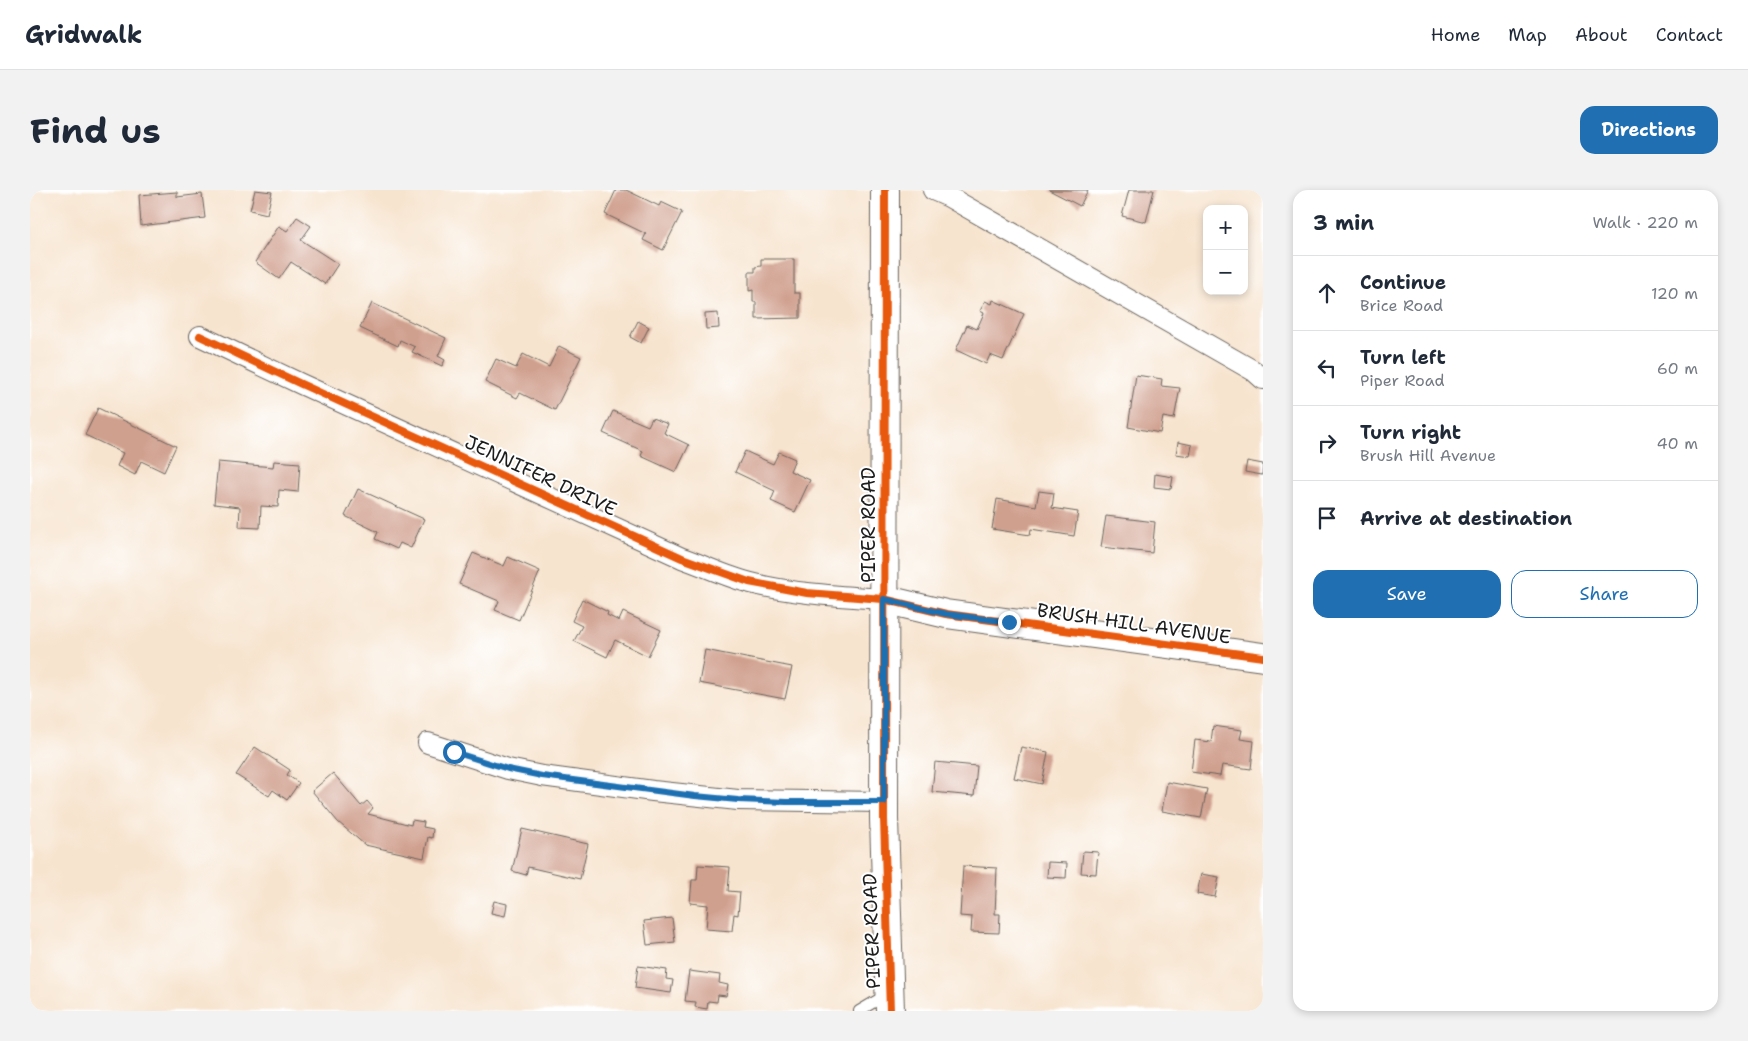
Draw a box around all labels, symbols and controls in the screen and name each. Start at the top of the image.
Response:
text: Gridwalk [25,19,142,51]
text: Home [1431,23,1480,47]
text: Map [1508,23,1547,47]
text: About [1575,23,1628,47]
text: Contact [1656,23,1723,47]
button: Directions [1580,106,1718,154]
text: Find us [30,107,161,154]
map controls [1203,205,1248,295]
button: + [1203,205,1248,250]
text: 3 min [1313,209,1374,237]
text: Walk · 220 m [1592,212,1698,233]
button: − [1203,250,1248,295]
text: Continue [1360,270,1446,295]
icon: ahead [1313,279,1341,307]
text: 120 m [1651,283,1698,304]
text: Brice Road [1360,295,1443,316]
text: Turn left [1360,345,1446,370]
icon: left [1313,354,1341,382]
text: 60 m [1657,358,1698,379]
text: Piper Road [1360,370,1445,391]
text: Turn right [1360,420,1461,445]
street label: JENNIFER DRIVE [461,429,621,522]
icon: right [1313,429,1341,457]
text: 40 m [1656,433,1698,454]
text: Brush Hill Avenue [1360,445,1496,466]
street label: PIPER ROAD [856,467,881,583]
icon: arrive [1313,504,1341,532]
text: Arrive at destination [1360,506,1572,531]
button: Save [1313,570,1501,618]
button: Share [1511,570,1698,618]
street label: BRUSH HILL AVENUE [1035,598,1233,649]
route end [998,611,1021,634]
route start [443,741,466,764]
street label: PIPER ROAD [857,873,886,989]

